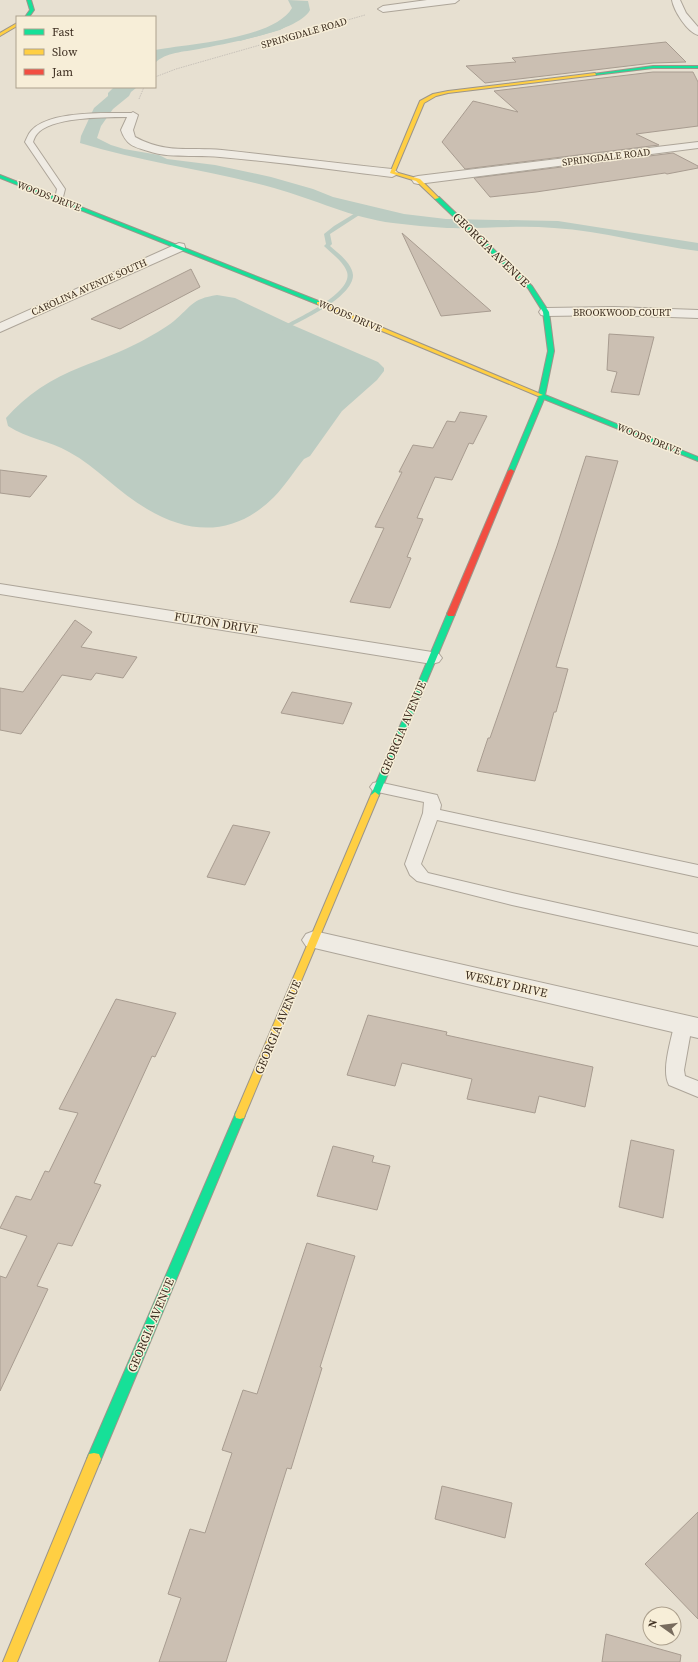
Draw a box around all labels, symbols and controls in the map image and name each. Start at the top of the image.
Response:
street label: SPRINGDALE ROAD [260,15,348,51]
legend [16,16,156,88]
text: Fast [52,24,74,40]
text: Slow [52,44,78,60]
text: Jam [51,64,73,80]
street label: SPRINGDALE ROAD [561,145,651,169]
street label: WOODS DRIVE [15,178,83,214]
street label: GEORGIA AVENUE [449,209,533,291]
street label: CAROLINA AVENUE SOUTH [29,256,149,318]
street label: WOODS DRIVE [316,297,384,335]
street label: BROOKWOOD COURT [573,306,671,319]
street label: WOODS DRIVE [615,420,683,458]
street label: FULTON DRIVE [173,608,259,638]
street label: GEORGIA AVENUE [376,679,430,777]
street label: WESLEY DRIVE [463,967,549,1001]
street label: GEORGIA AVENUE [251,978,305,1076]
street label: GEORGIA AVENUE [124,1276,178,1374]
north arrow [642,1606,682,1646]
text: N [645,1618,661,1629]

